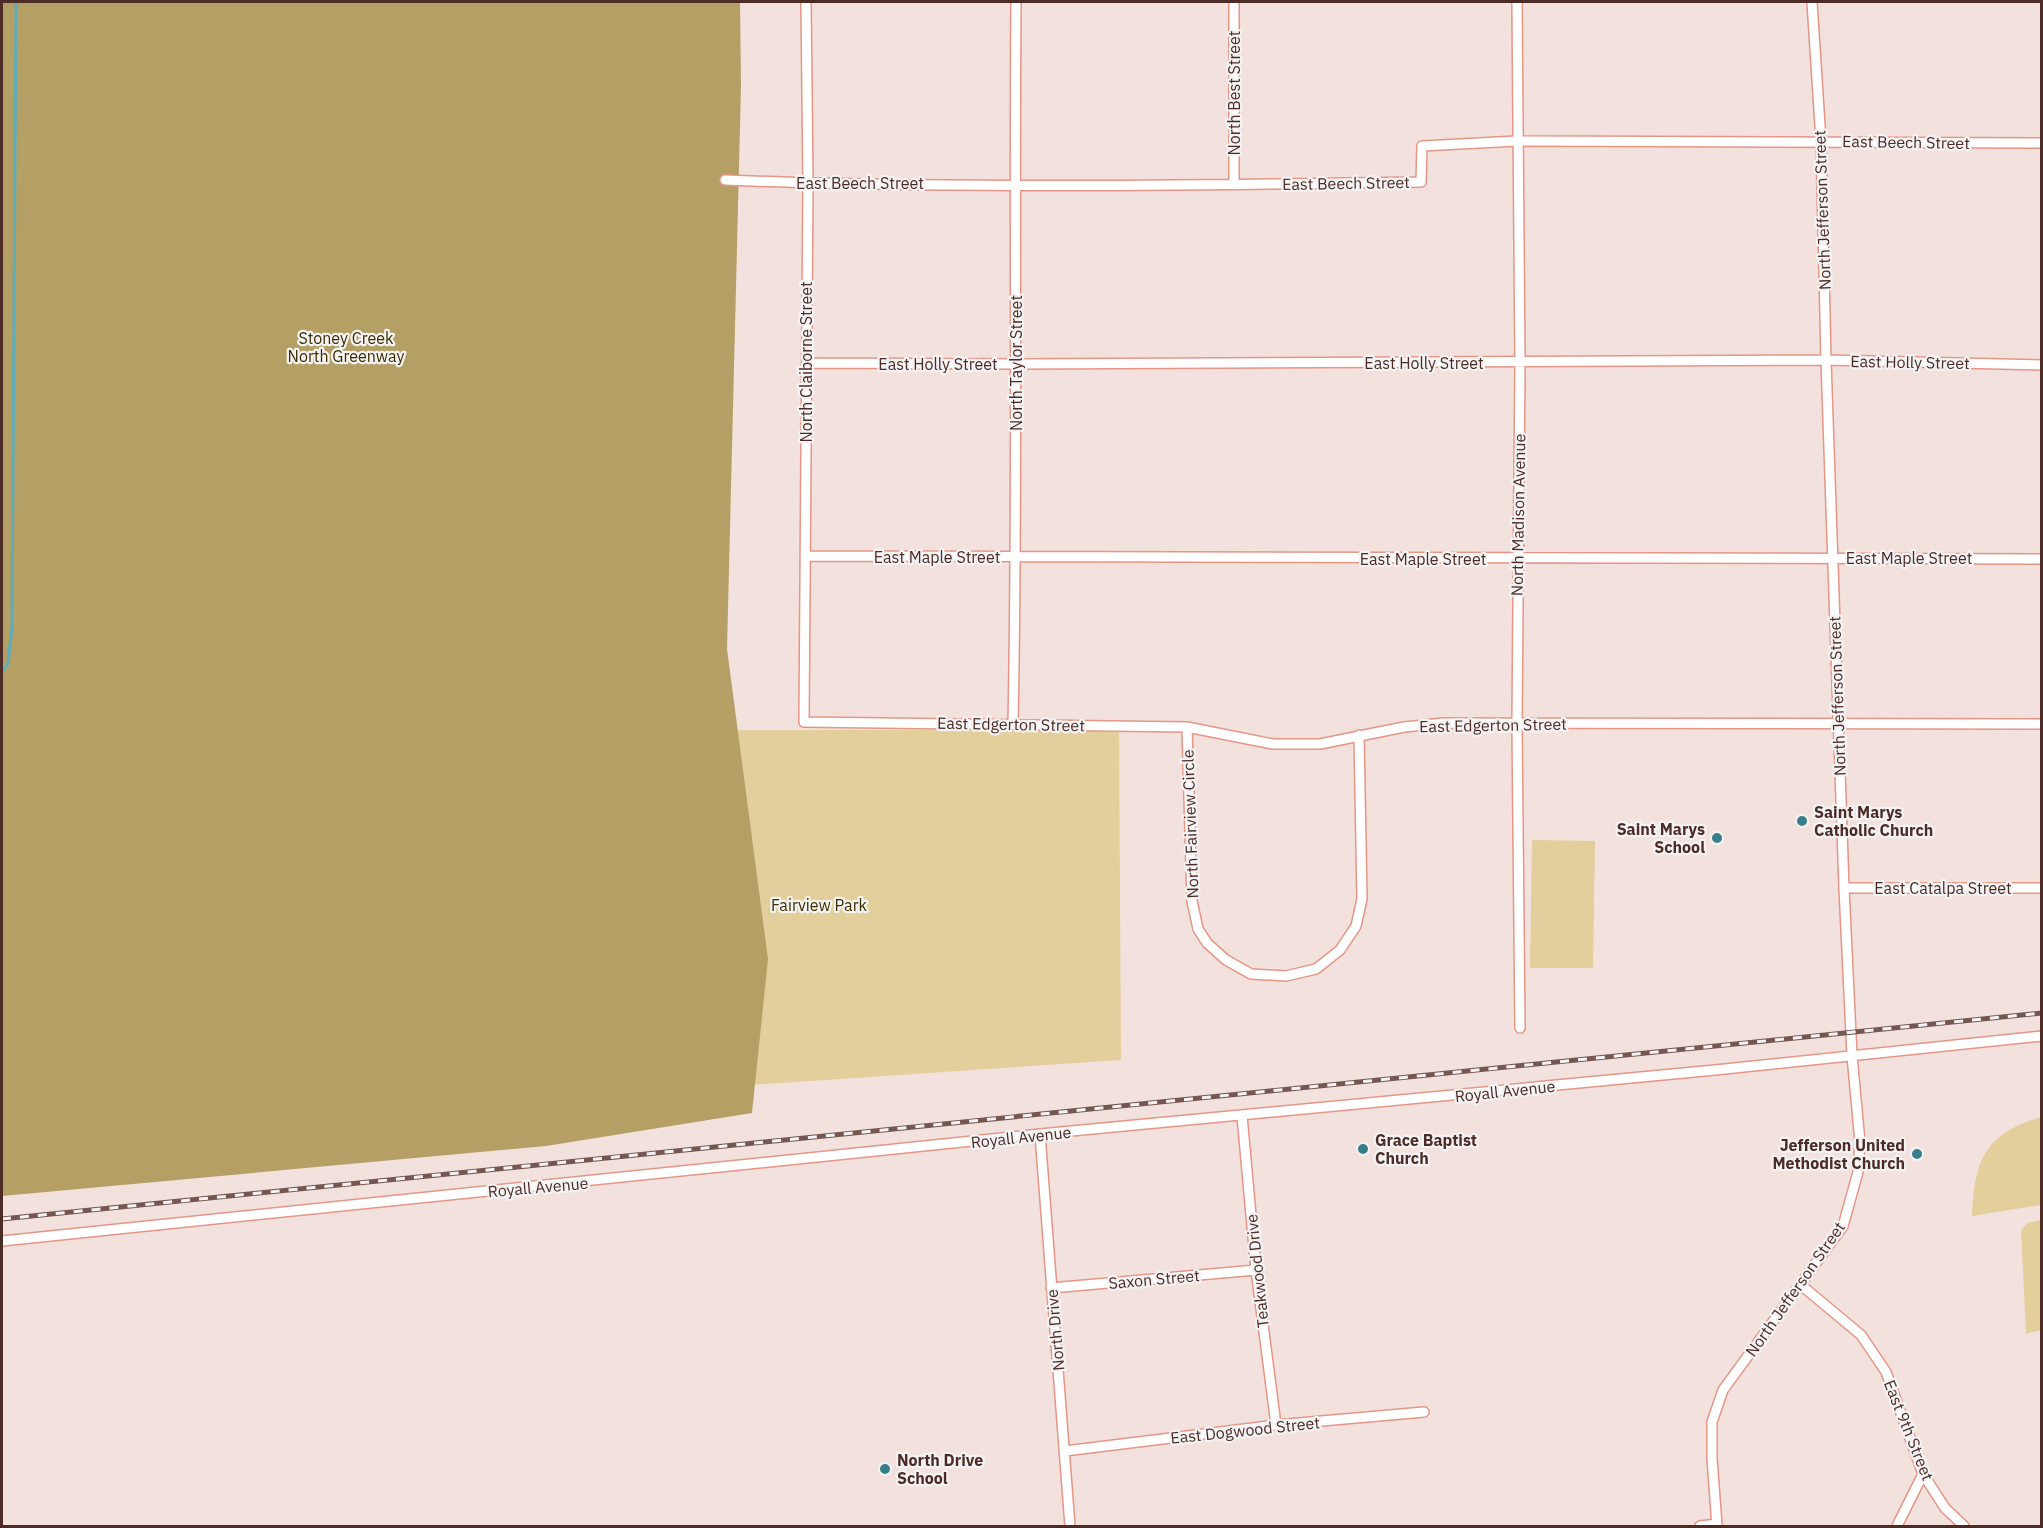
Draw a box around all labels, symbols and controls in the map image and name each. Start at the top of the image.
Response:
street label: North Best Street [1224,31,1244,155]
street label: North Jefferson Street [1809,130,1835,290]
street label: East Beech Street [1842,131,1970,153]
street label: East Beech Street [1282,172,1410,194]
street label: East Beech Street [796,173,924,193]
street label: North Claiborne Street [796,281,816,443]
street label: North Taylor Street [1006,295,1026,431]
park label: Stoney Creek North Greenway [288,328,404,366]
street label: East Holly Street [1850,351,1970,373]
street label: East Holly Street [1364,353,1484,373]
street label: East Holly Street [878,354,998,374]
street label: North Madison Avenue [1507,433,1529,596]
street label: East Maple Street [874,547,1000,567]
street label: East Maple Street [1846,548,1972,568]
street label: East Maple Street [1360,549,1486,569]
street label: North Jefferson Street [1824,616,1850,776]
street label: East Edgerton Street [937,713,1085,735]
street label: East Edgerton Street [1419,714,1567,736]
street label: North Fairview Circle [1177,749,1203,899]
place label: Saint Marys Catholic Church [1814,802,1933,840]
marker: Saint Marys Catholic Church [1795,814,1809,828]
place label: Saint Marys School [1617,819,1705,857]
marker: Saint Marys School [1710,831,1724,845]
street label: East Catalpa Street [1874,878,2012,898]
park label: Fairview Park [771,895,868,915]
street label: Royall Avenue [1454,1076,1556,1106]
street label: Royall Avenue [970,1122,1072,1152]
place label: Grace Baptist Church [1375,1130,1477,1168]
place label: Jefferson United Methodist Church [1772,1135,1905,1173]
marker: Grace Baptist Church [1356,1142,1370,1156]
marker: Jefferson United Methodist Church [1910,1147,1924,1161]
street label: Royall Avenue [487,1173,589,1201]
street label: Teakwood Drive [1241,1213,1273,1329]
street label: North Jefferson Street [1741,1218,1849,1360]
street label: Saxon Street [1108,1265,1200,1293]
street label: North Drive [1041,1288,1069,1372]
street label: East 9th Street [1880,1377,1938,1483]
street label: East Dogwood Street [1169,1412,1321,1448]
place label: North Drive School [897,1450,983,1488]
marker: North Drive School [878,1462,892,1476]

